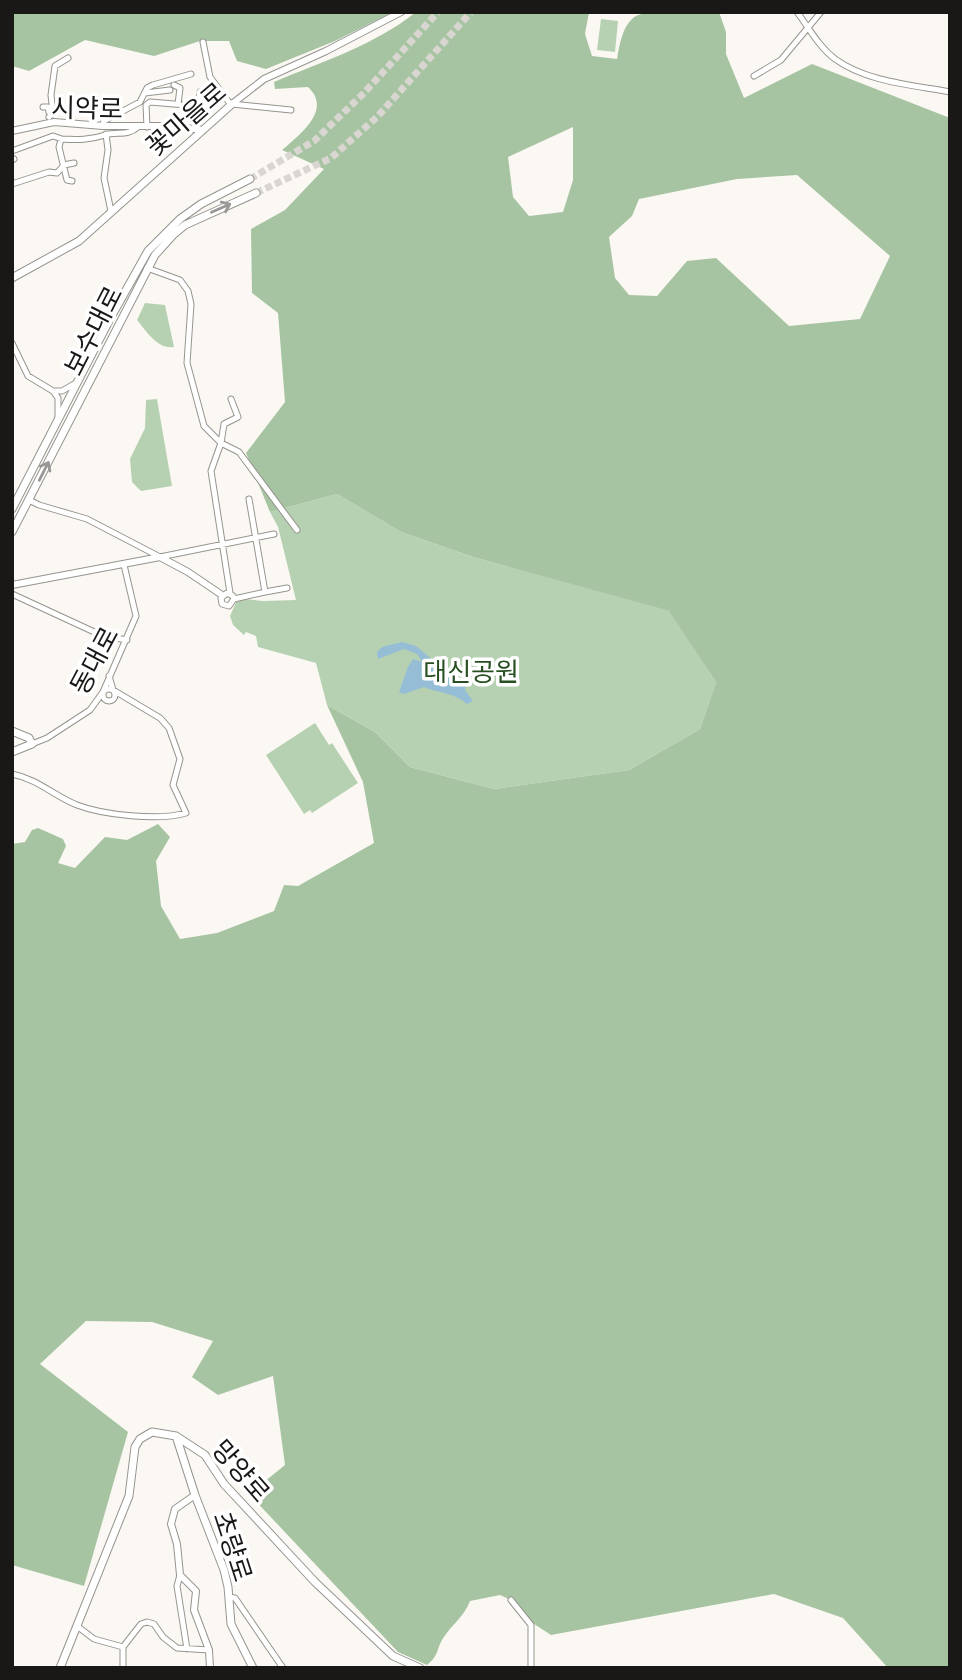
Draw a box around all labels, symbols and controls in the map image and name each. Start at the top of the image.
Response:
street label: 꽃마을로 [139,75,231,161]
street label: 시약로 [51,91,123,123]
one-way arrow [210,201,231,214]
street label: 보수대로 [56,280,128,380]
one-way arrow [37,462,51,482]
street label: 동대로 [62,621,124,699]
park label: 대신공원 [423,655,519,686]
street label: 망양로 [207,1433,277,1507]
street label: 초량로 [208,1507,260,1585]

